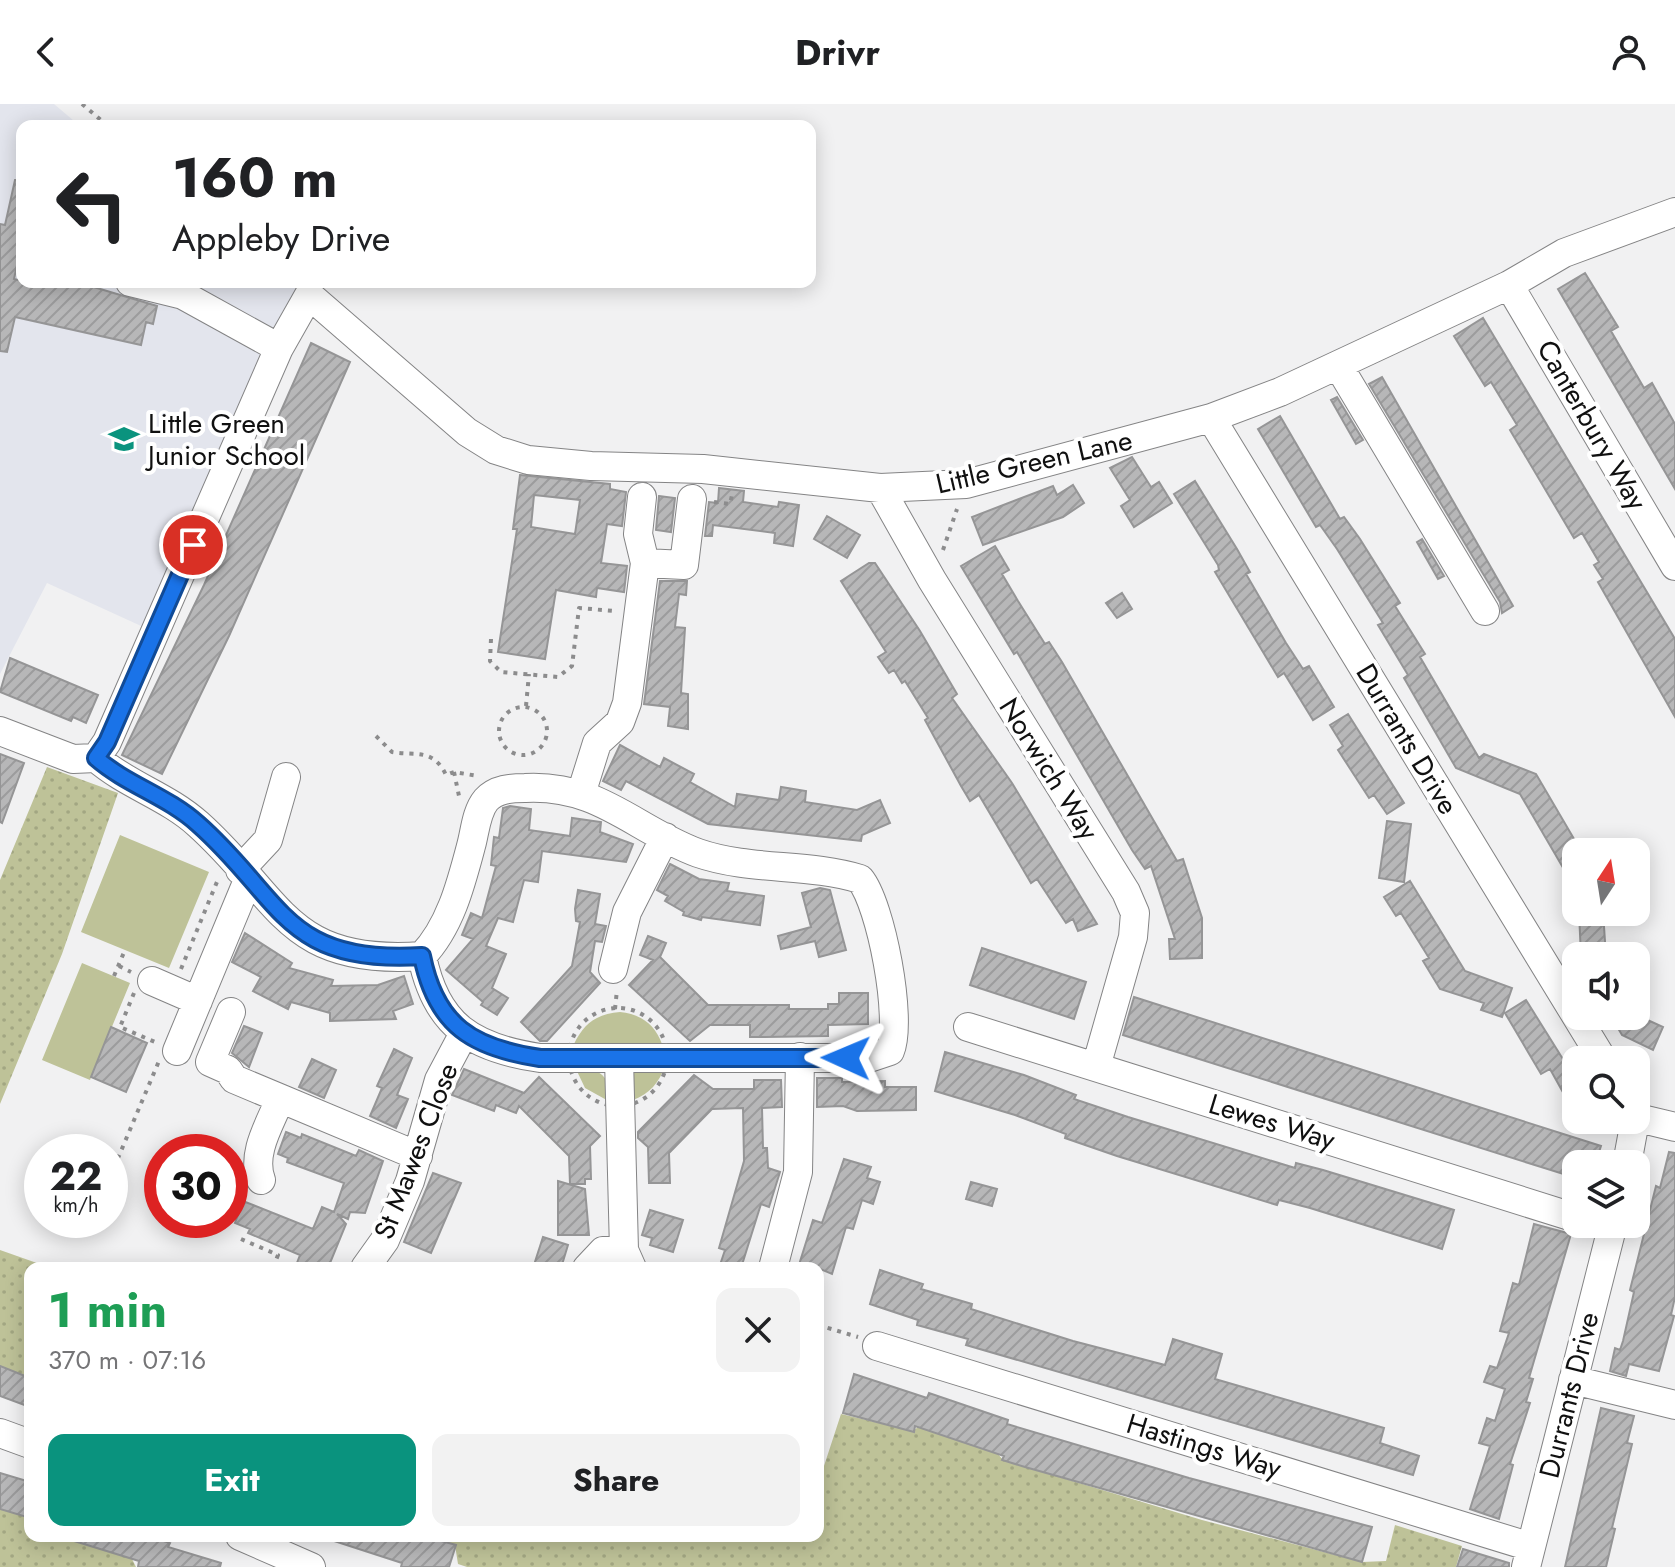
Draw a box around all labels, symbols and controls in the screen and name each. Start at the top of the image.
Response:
text: Drivr [795,26,880,78]
icon: back [24,30,68,74]
icon: person [1607,30,1651,74]
text: 160 m [172,137,338,218]
icon: left [40,152,144,256]
text: Appleby Drive [172,212,390,264]
street label: Canterbury Way [1527,332,1658,518]
place label: Little Green Junior School [144,403,305,476]
street label: Little Green Lane [932,419,1136,505]
school or university icon: Little Green Junior School [107,422,141,456]
pin [159,511,227,579]
icon: arrive [171,523,215,567]
street label: Durrants Drive [1346,656,1468,822]
street label: Norwich Way [989,690,1109,849]
north arrow [1562,838,1650,926]
map controls [1562,838,1650,1238]
button: sound [1562,942,1650,1030]
position arrow [804,1016,888,1100]
button: search [1562,1046,1650,1134]
street label: St Mawes Close [364,1057,468,1245]
street label: Lewes Way [1204,1083,1341,1161]
speed limit sign: 30 [144,1134,248,1238]
text: 22 [50,1147,102,1205]
button: layers [1562,1150,1650,1238]
text: km/h [53,1191,99,1220]
text: 1 min [48,1276,167,1345]
button: close [716,1288,800,1372]
street label: Durrants Drive [1529,1308,1609,1482]
text: 370 m · 07:16 [48,1341,206,1379]
street label: Hastings Way [1122,1403,1287,1489]
button: Exit [48,1434,416,1526]
button: Share [432,1434,800,1526]

